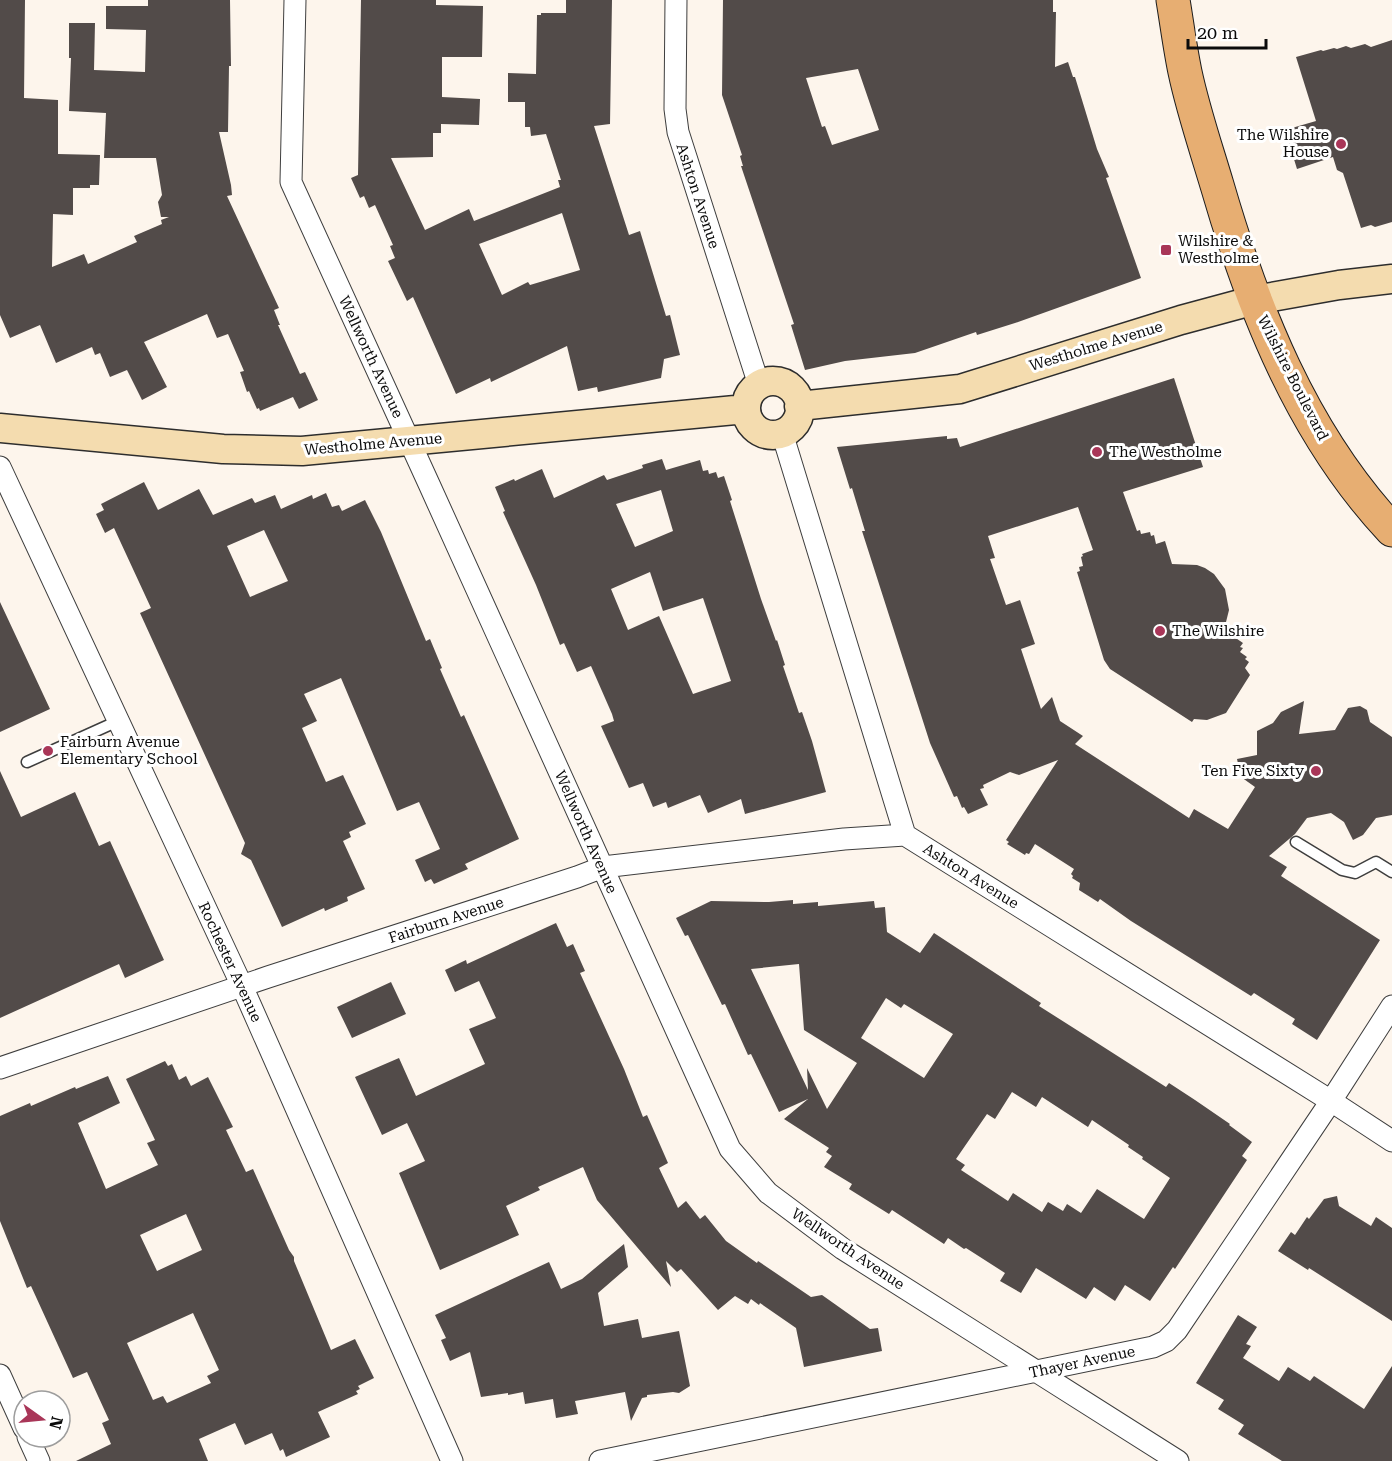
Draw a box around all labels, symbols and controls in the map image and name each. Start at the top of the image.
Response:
scale bar [1188,12,1266,50]
text: 20 m [1197,22,1238,43]
place label: The Wilshire House [1237,126,1329,161]
marker: The Wilshire House [1334,137,1348,151]
street label: Ashton Avenue [673,141,723,251]
place label: Wilshire & Westholme [1178,232,1259,267]
marker: Wilshire & Westholme [1159,243,1173,257]
street label: Wellworth Avenue [335,293,407,421]
street label: Wilshire Boulevard [1254,313,1332,444]
street label: Westholme Avenue [1027,317,1165,375]
street label: Westholme Avenue [303,429,443,459]
place label: The Westholme [1109,443,1222,461]
marker: The Westholme [1090,445,1104,459]
place label: The Wilshire [1172,622,1264,640]
marker: The Wilshire [1153,624,1167,638]
place label: Fairburn Avenue Elementary School [60,733,198,768]
marker: Fairburn Avenue Elementary School [41,744,55,758]
place label: Ten Five Sixty [1201,762,1304,780]
marker: Ten Five Sixty [1309,764,1323,778]
street label: Wellworth Avenue [551,768,621,896]
street label: Ashton Avenue [920,839,1022,913]
street label: Fairburn Avenue [386,893,506,947]
street label: Rochester Avenue [194,899,266,1025]
street label: Wellworth Avenue [788,1204,908,1294]
street label: Thayer Avenue [1027,1342,1137,1382]
north arrow [12,1389,72,1449]
text: N [45,1414,67,1431]

